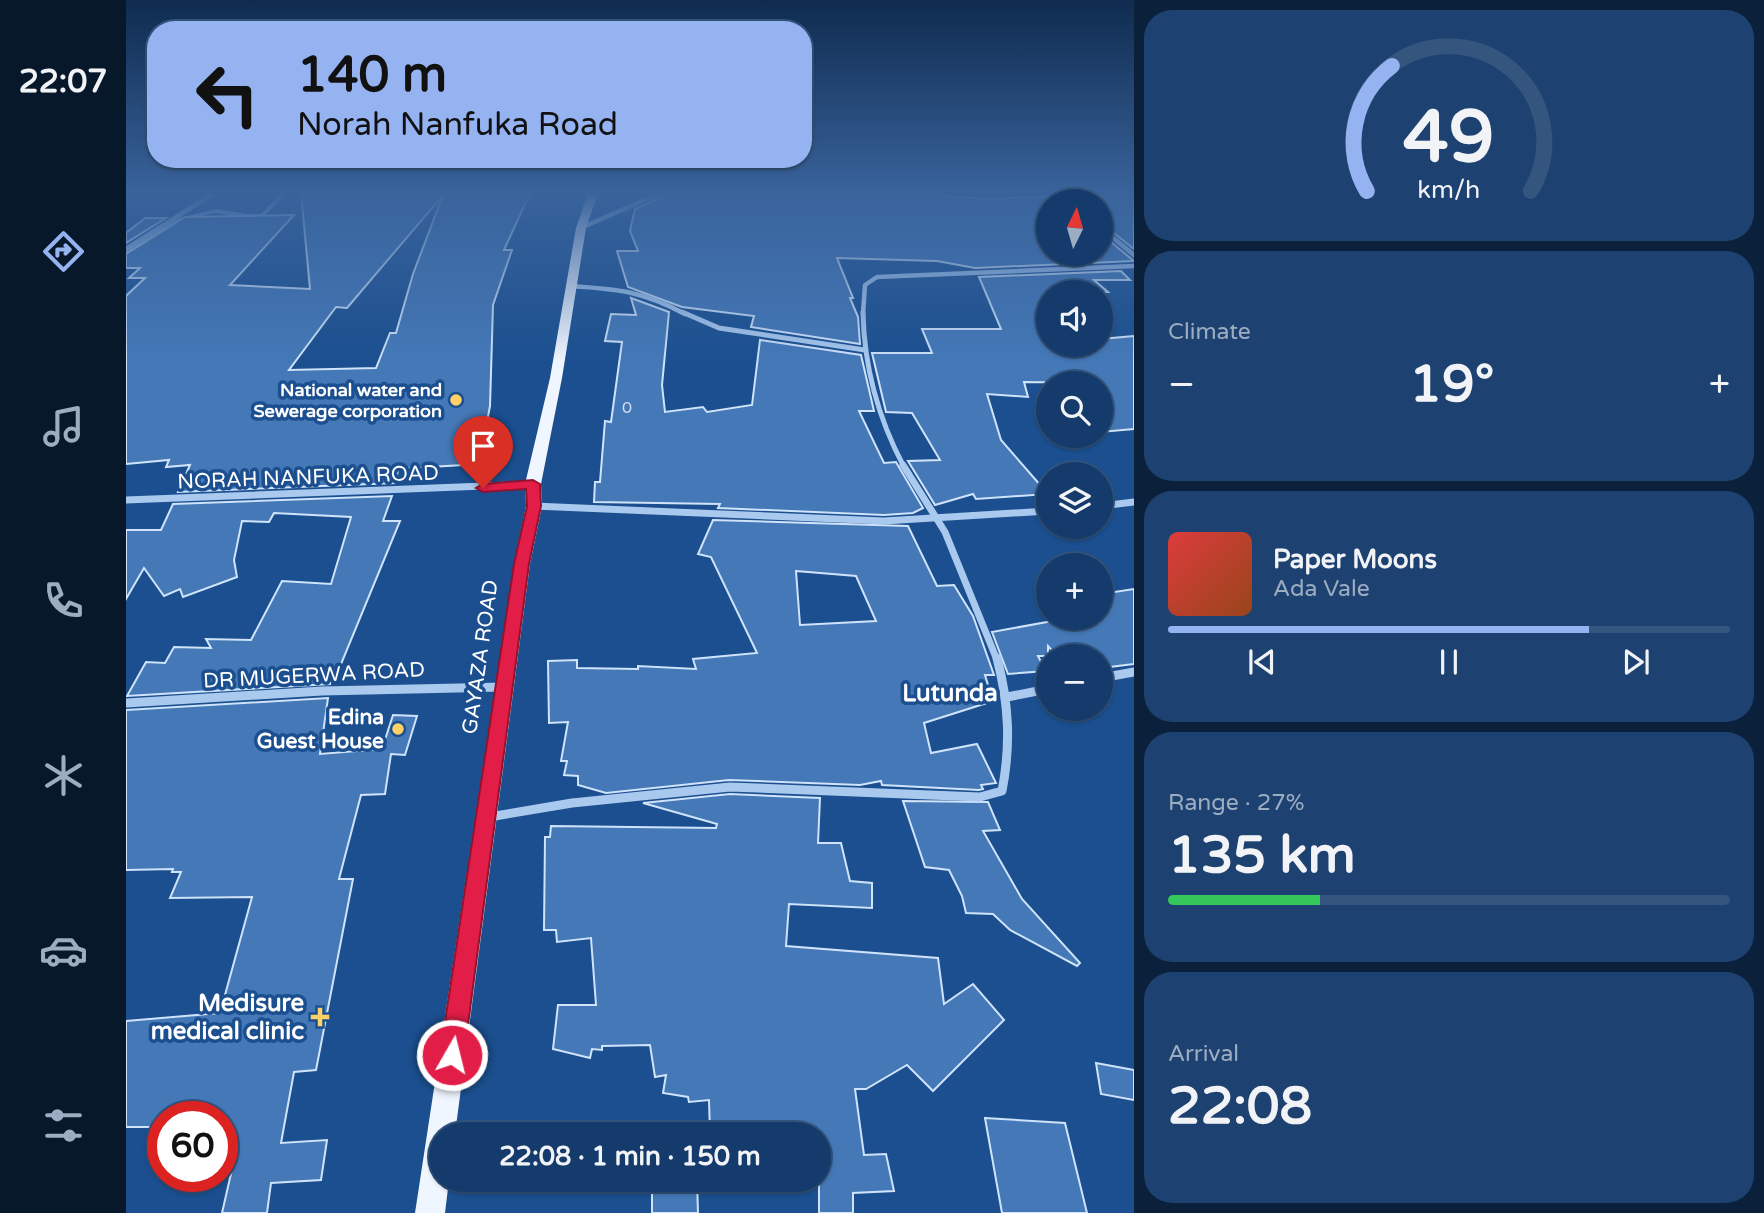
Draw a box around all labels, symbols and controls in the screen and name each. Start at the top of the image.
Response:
text: 140 m [297,46,447,105]
icon: left [182,49,273,140]
text: 22:07 [19,63,107,101]
text: 49 [1403,95,1495,183]
text: Norah Nanfuka Road [297,106,618,144]
text: km/h [1418,175,1480,205]
north arrow [1036,189,1113,266]
map controls [1036,189,1113,721]
icon: directions [39,227,88,276]
button: sound [1036,280,1113,357]
text: Climate [1168,318,1251,346]
text: 19° [1409,353,1494,416]
text: − [1168,362,1195,408]
text: + [1709,362,1730,408]
button: search [1036,371,1113,448]
place label: National water and Sewerage corporation [254,379,442,422]
marker: National water and Sewerage corporation [448,392,464,408]
house number: 0 [622,398,632,418]
icon: music [39,402,88,451]
pin [453,416,513,488]
icon: arrive [464,427,502,465]
street label: NORAH NANFUKA ROAD [177,460,439,495]
button: layers [1036,462,1113,539]
text: Paper Moons [1273,544,1437,575]
button: + [1036,553,1113,630]
text: Ada Vale [1273,575,1370,603]
icon: phone [39,576,88,625]
street label: GAYAZA ROAD [457,578,504,736]
icon: previous [1243,643,1281,681]
icon: pause [1430,643,1468,681]
icon: next [1617,643,1655,681]
button: − [1036,644,1113,721]
street label: DR MUGERWA ROAD [202,657,426,694]
district label: Lutunda [902,679,998,708]
place label: Edina Guest House [257,705,384,754]
marker: Edina Guest House [390,721,406,737]
icon: climate [39,751,88,800]
text: Range · 27% [1168,789,1304,817]
text: 135 km [1168,824,1356,887]
icon: car [39,926,88,975]
place label: Medisure medical clinic [151,989,304,1046]
marker: Medisure medical clinic [310,1007,330,1027]
position arrow [415,1018,489,1092]
text: Arrival [1168,1040,1239,1068]
text: 22:08 [1168,1075,1312,1138]
icon: filters [39,1101,88,1150]
speed limit sign: 60 [147,1101,238,1192]
text: 22:08 · 1 min · 150 m [499,1141,761,1172]

